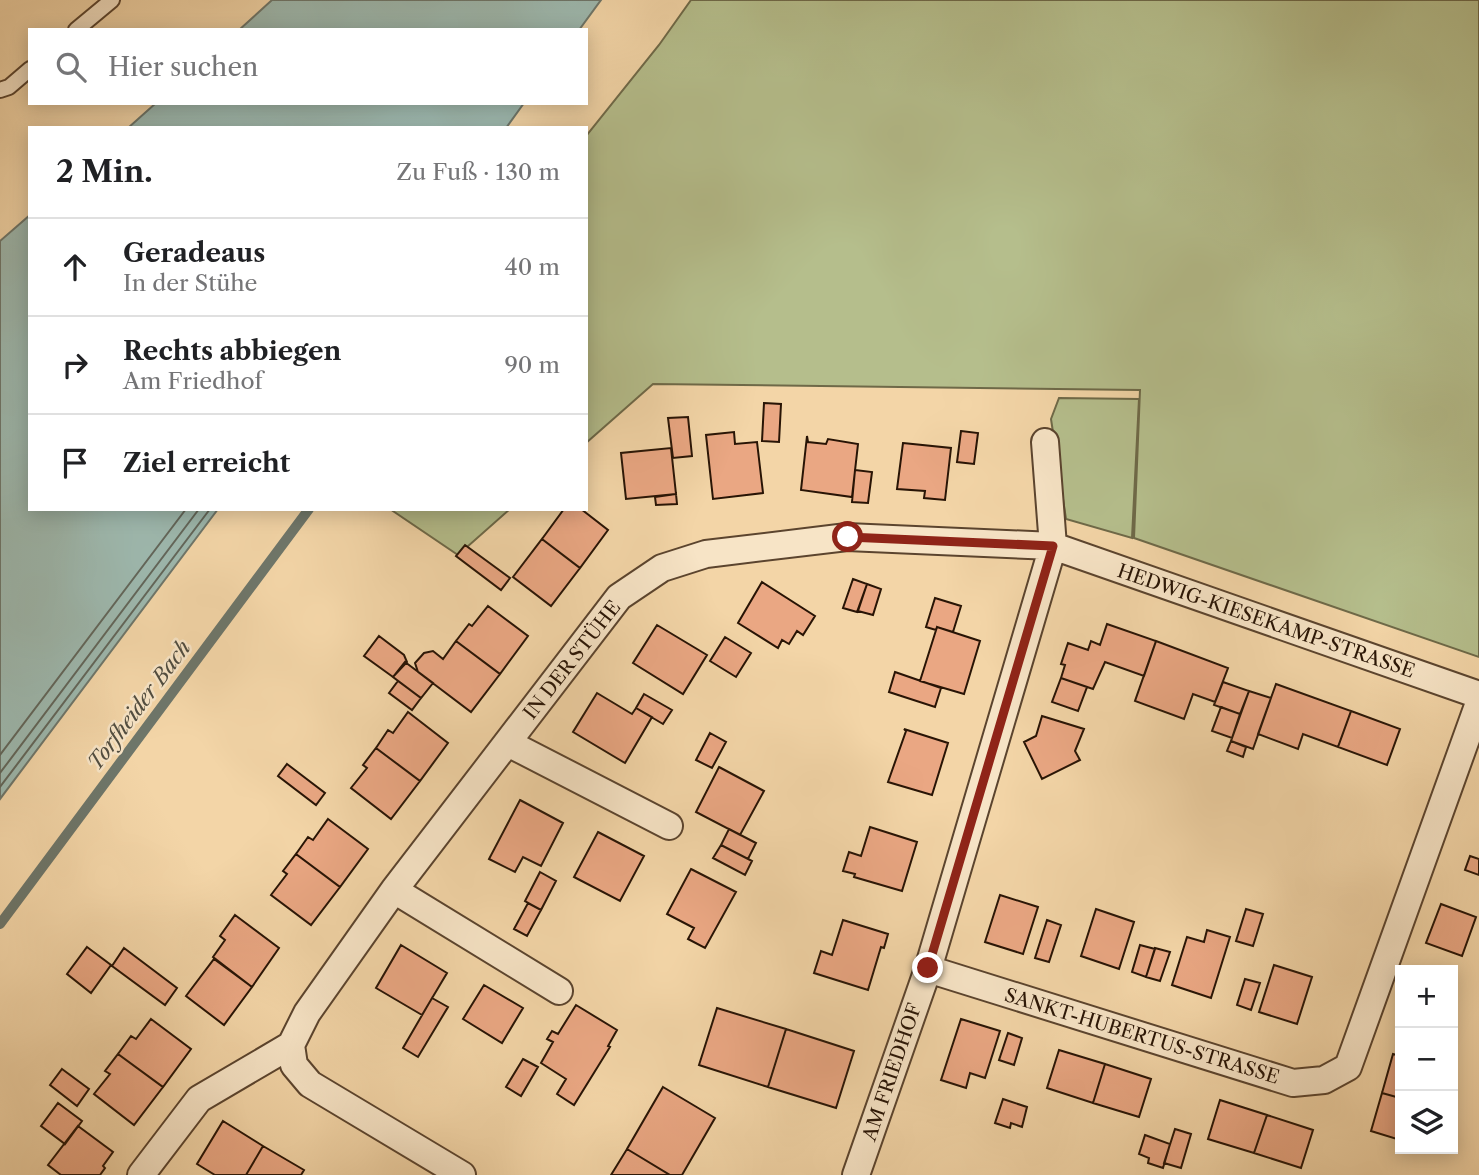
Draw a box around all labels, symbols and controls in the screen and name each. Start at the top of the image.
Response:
search box [28,28,588,105]
icon: search [52,48,90,86]
text: Hier suchen [108,51,258,83]
text: 2 Min. [56,153,153,190]
text: Zu Fuß · 130 m [397,158,560,186]
text: Geradeaus [123,237,265,269]
icon: ahead [56,248,94,286]
text: 40 m [505,253,560,281]
text: In der Stühe [123,269,257,297]
text: Rechts abbiegen [123,335,341,367]
icon: right [56,346,94,384]
text: 90 m [504,351,560,379]
text: Am Friedhof [123,367,263,395]
icon: arrive [56,444,94,482]
text: Ziel erreicht [123,447,290,479]
route start [832,521,863,552]
street label: HEDWIG-KIESEKAMP-STRASSE [1114,559,1418,683]
street label: IN DER STÜHE [519,596,625,724]
water label: Torfheider Bach [82,635,196,775]
route end [912,952,943,983]
map controls [1395,965,1458,1154]
button: + [1395,965,1458,1028]
street label: SANKT-HUBERTUS-STRASSE [1002,983,1282,1089]
street label: AM FRIEDHOF [857,1000,926,1145]
button: − [1395,1028,1458,1091]
button: layers [1395,1091,1458,1154]

